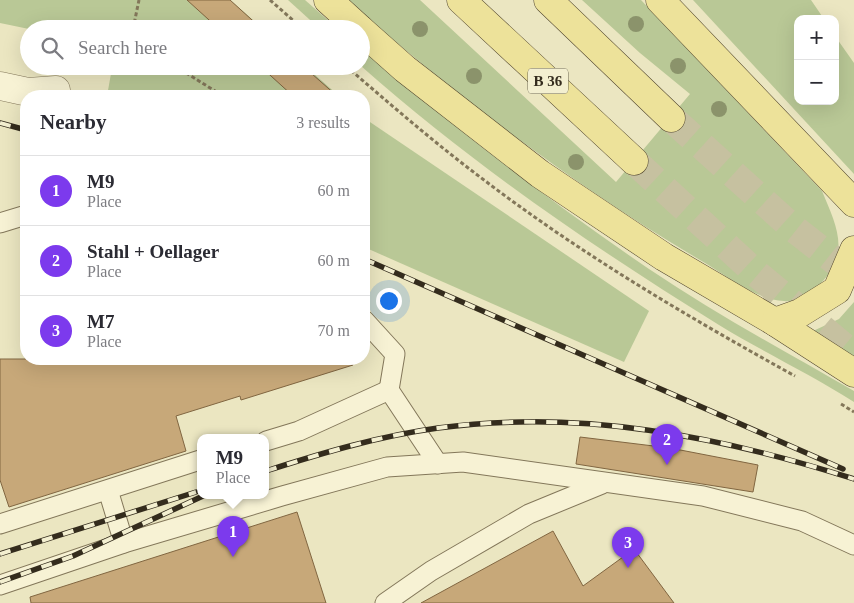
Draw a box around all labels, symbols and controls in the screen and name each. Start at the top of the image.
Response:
map controls [794,15,839,105]
button: + [794,15,839,60]
search box [20,20,370,75]
icon: search [38,34,66,62]
text: Search here [78,37,167,58]
button: − [794,60,839,105]
road number: B 36 [528,68,568,94]
text: Nearby [40,110,107,134]
text: 3 results [296,114,350,131]
text: M9 [87,171,114,192]
text: 1 [52,182,60,199]
text: 60 m [318,182,350,199]
text: Place [87,193,122,210]
text: Stahl + Oellager [87,241,219,262]
text: 2 [52,252,60,269]
text: 60 m [318,252,350,269]
text: Place [87,263,122,280]
your location [376,288,402,314]
text: M7 [87,311,114,332]
text: 3 [52,322,60,339]
text: 70 m [318,322,350,339]
text: Place [87,333,122,350]
pin: 2 [651,424,683,465]
popup [197,434,269,499]
text: M9 [216,447,243,468]
text: Place [216,469,250,486]
pin: 1 [217,516,249,557]
pin: 3 [612,527,644,568]

